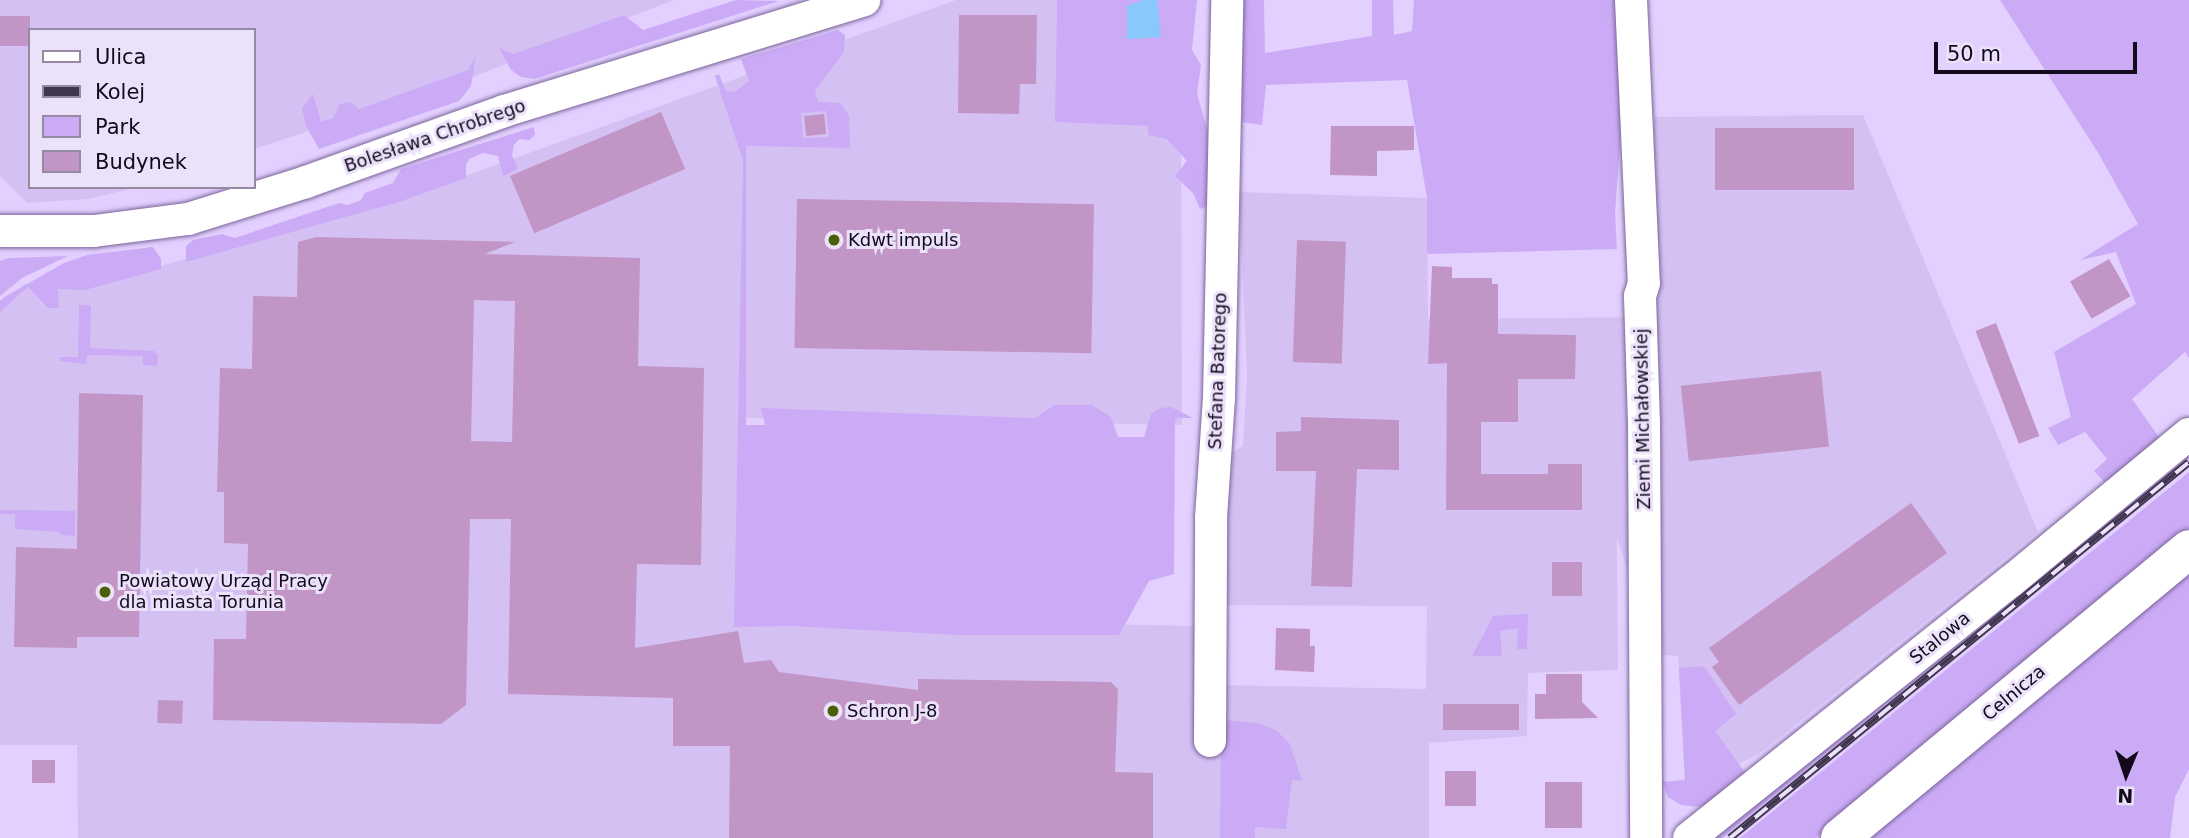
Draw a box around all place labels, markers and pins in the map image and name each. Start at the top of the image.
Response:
place label: Kdwt impuls [848,229,958,251]
marker: Kdwt impuls [826,232,842,248]
place label: Powiatowy Urząd Pracy dla miasta Torunia [119,571,328,614]
marker: Powiatowy Urząd Pracy dla miasta Torunia [97,584,113,600]
place label: Schron J-8 [847,700,937,722]
marker: Schron J-8 [825,703,841,719]

